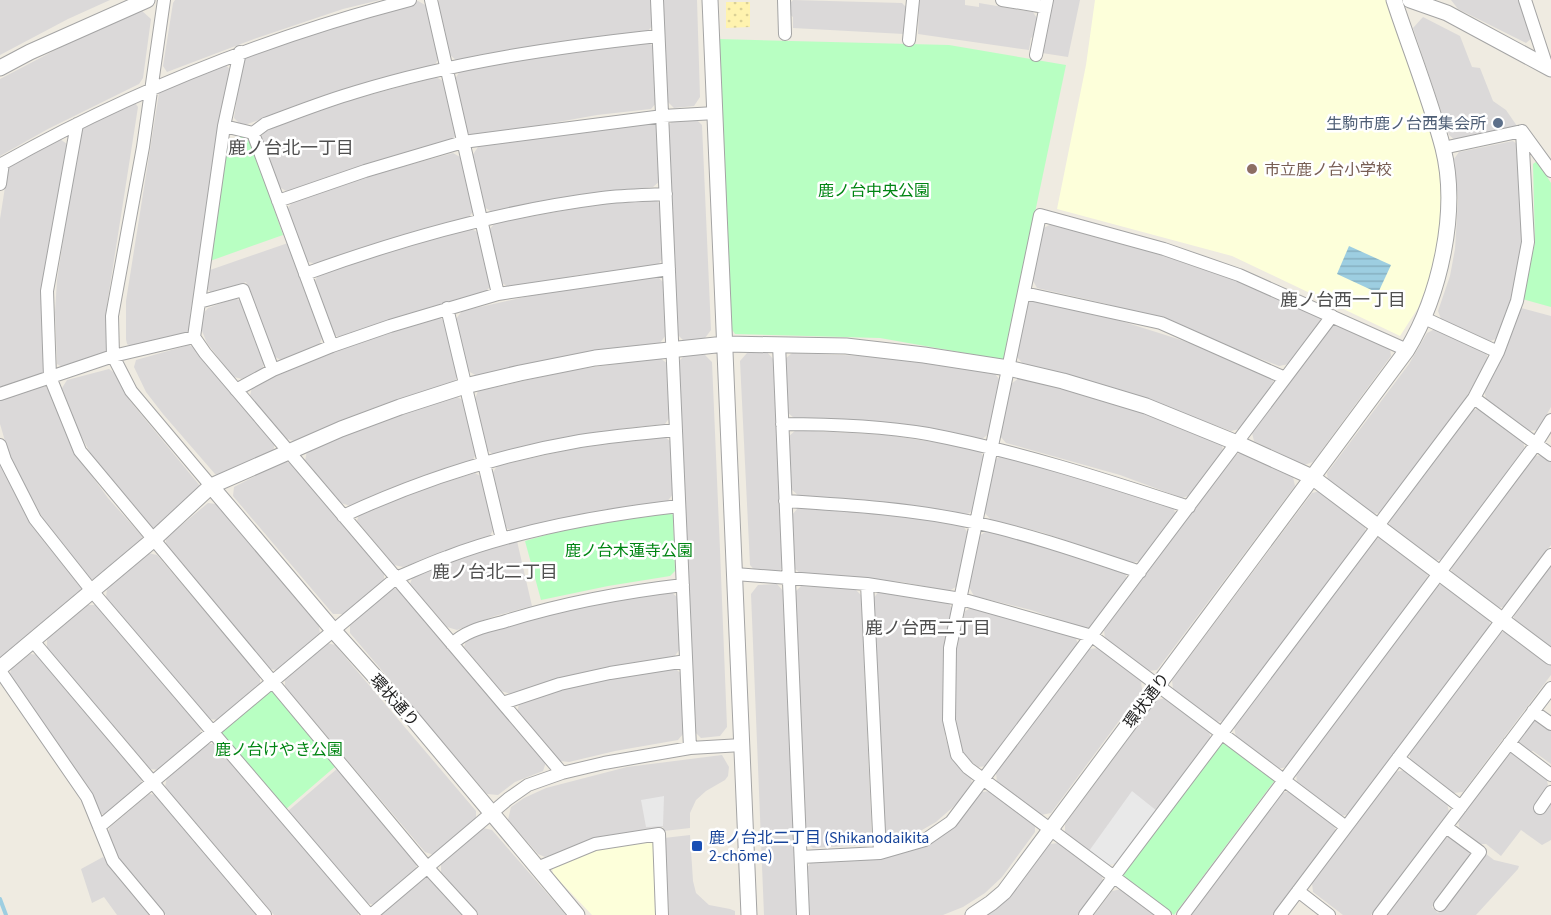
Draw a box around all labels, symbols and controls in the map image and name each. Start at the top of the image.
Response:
place label: 生駒市鹿ノ台西集会所 [1326,113,1486,135]
marker: 生駒市鹿ノ台西集会所 [1491,116,1505,130]
district label: 鹿ノ台北一丁目 [228,136,354,161]
place label: 市立鹿ノ台小学校 [1264,159,1392,181]
marker: 市立鹿ノ台小学校 [1245,162,1259,176]
park label: 鹿ノ台中央公園 [818,180,930,202]
district label: 鹿ノ台西一丁目 [1280,288,1406,313]
park label: 鹿ノ台木蓮寺公園 [565,540,693,562]
district label: 鹿ノ台北二丁目 [432,560,558,585]
district label: 鹿ノ台西二丁目 [865,616,991,641]
street label: 環状通り [1119,668,1175,733]
street label: 環状通り [365,670,424,732]
park label: 鹿ノ台けやき公園 [215,739,343,761]
place label: 鹿ノ台北二丁目 (Shikanodaikita 2-chōme) [709,827,929,867]
marker: 鹿ノ台北二丁目 (Shikanodaikita 2-chōme) [690,839,704,853]

